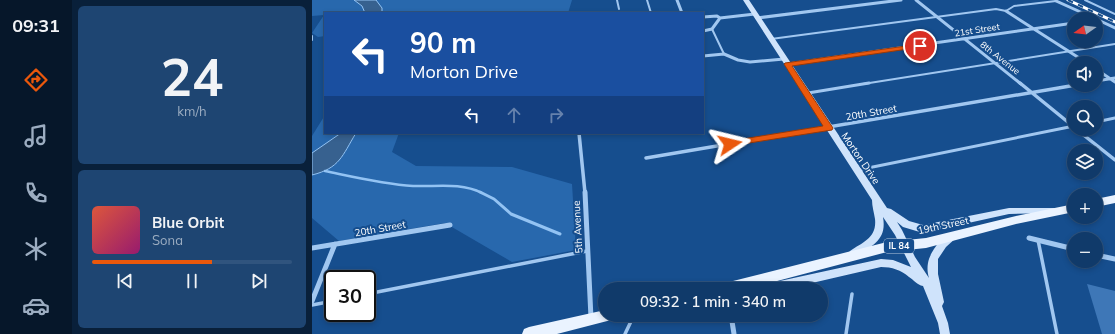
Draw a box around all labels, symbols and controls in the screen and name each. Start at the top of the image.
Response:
north arrow [1067,12,1103,48]
map controls [1067,12,1103,268]
text: 09:31 [12,14,60,37]
street label: 21st Street [954,21,1000,39]
text: 90 m [410,25,476,60]
icon: left [344,28,396,80]
pin [903,29,937,63]
icon: arrive [909,35,931,57]
street label: 8th Avenue [978,39,1022,77]
text: 24 [161,44,223,109]
button: sound [1067,56,1103,92]
text: Morton Drive [410,60,518,83]
icon: directions [22,66,50,94]
button: search [1067,100,1103,136]
street label: 20th Street [845,102,898,123]
text: km/h [177,103,207,119]
icon: left [461,104,483,126]
icon: ahead [503,104,525,126]
icon: right [545,104,567,126]
icon: music [22,122,50,150]
position arrow [709,123,751,165]
street label: Morton Drive [838,130,883,187]
button: layers [1067,144,1103,180]
icon: phone [22,179,50,207]
button: + [1067,188,1103,224]
street label: 5th Avenue [570,200,585,254]
text: Blue Orbit [152,213,224,232]
street label: 19th Street [917,214,970,237]
street label: 20th Street [354,218,407,239]
text: Sona [152,232,183,248]
button: − [1067,232,1103,268]
icon: climate [22,235,50,263]
road number: IL 84 [884,239,914,253]
icon: previous [114,270,136,292]
icon: pause [181,270,203,292]
icon: next [248,270,270,292]
speed limit sign: 30 [324,270,376,322]
icon: car [22,292,50,320]
text: 09:32 · 1 min · 340 m [640,292,786,311]

